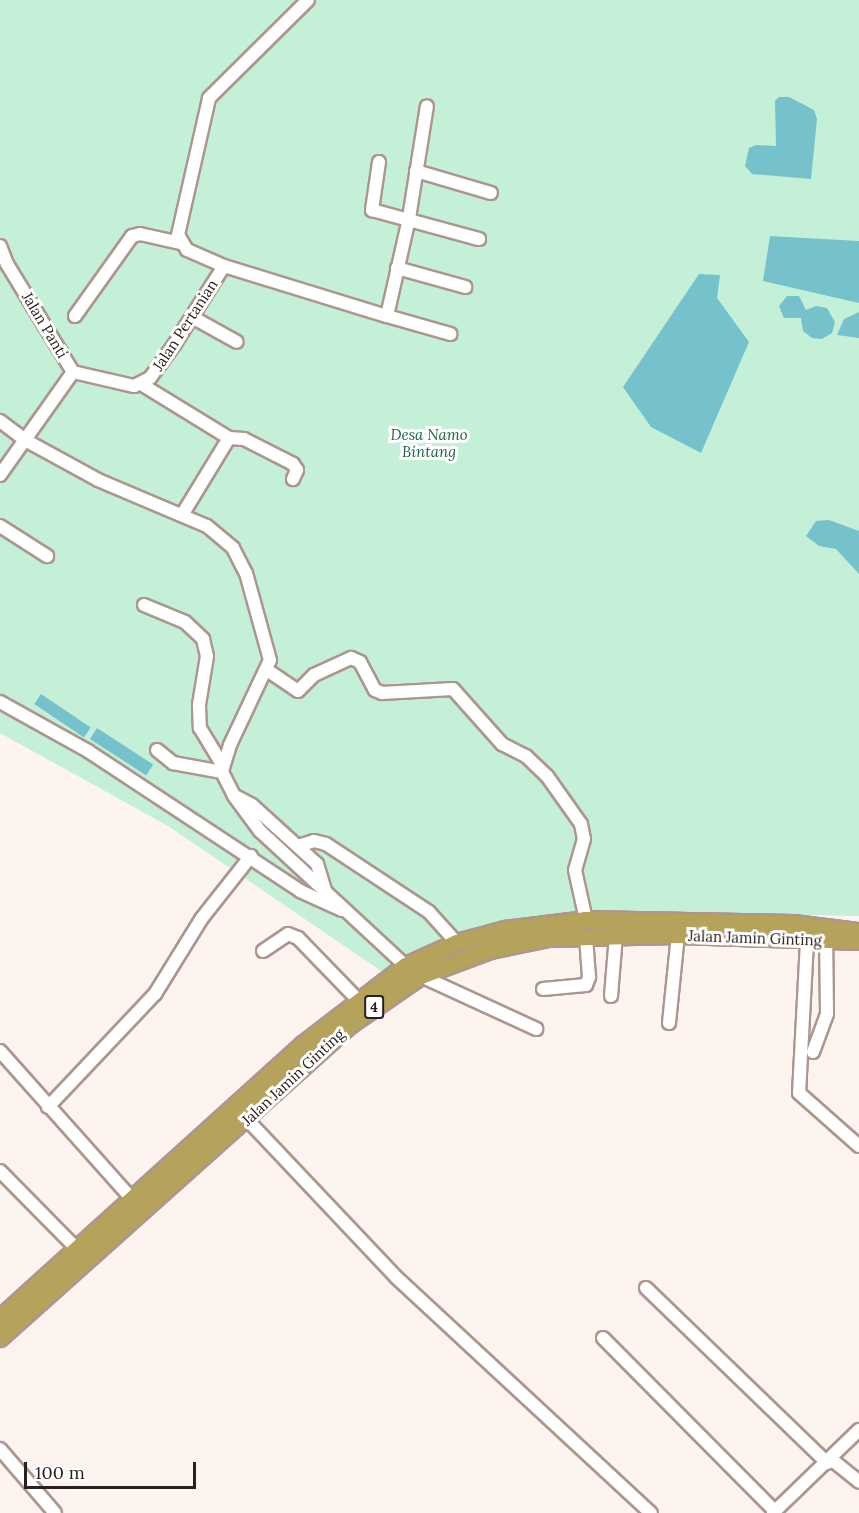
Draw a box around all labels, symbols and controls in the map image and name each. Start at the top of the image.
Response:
street label: Jalan Pertanian [149,276,221,374]
street label: Jalan Panti [18,289,72,361]
park label: Desa Namo Bintang [390,425,468,460]
street label: Jalan Jamin Ginting [688,927,822,949]
road number: 4 [364,996,385,1018]
street label: Jalan Jamin Ginting [238,1025,348,1129]
scale bar [27,1450,200,1488]
text: 100 m [35,1461,85,1484]

